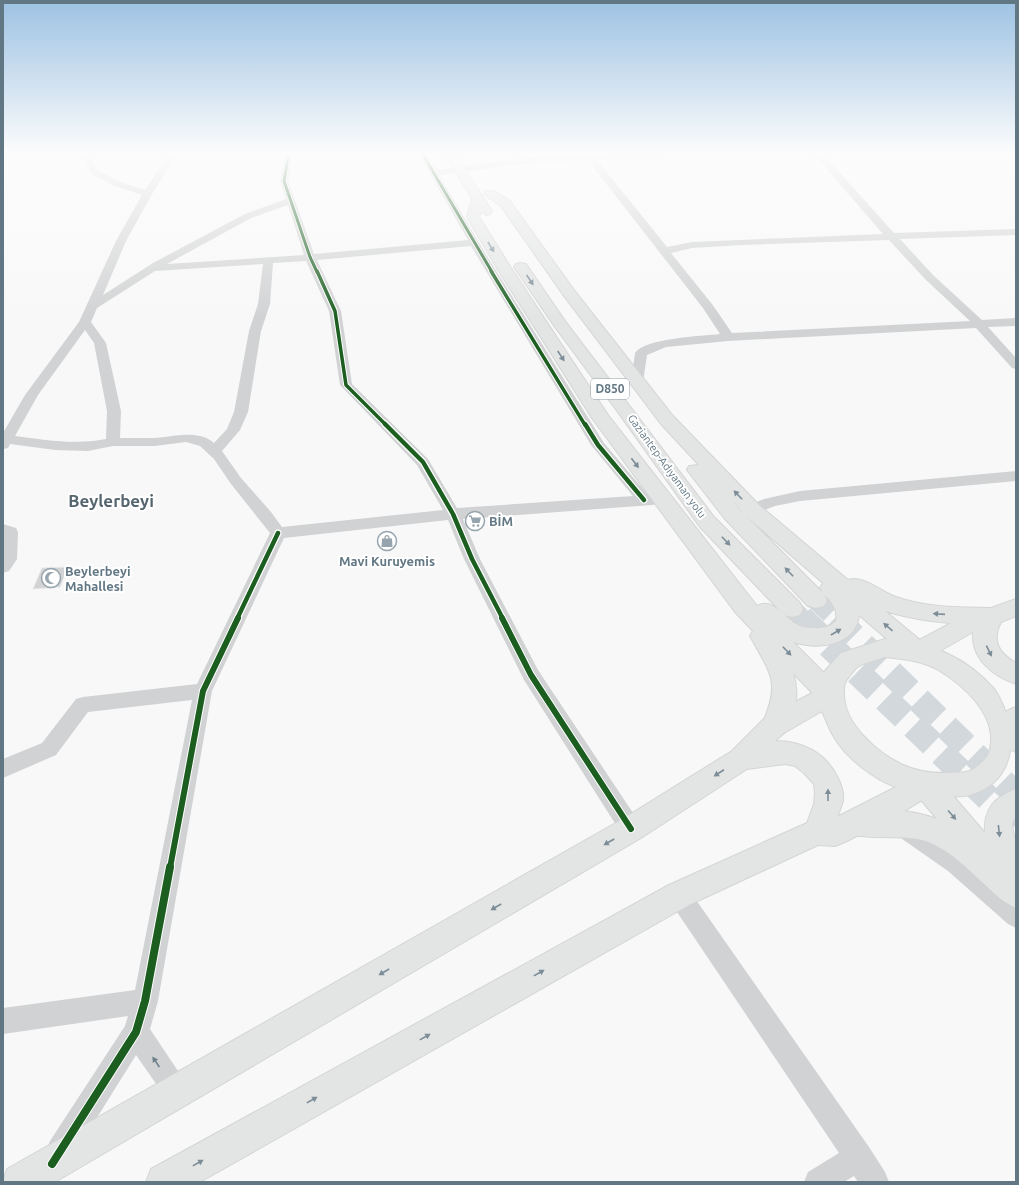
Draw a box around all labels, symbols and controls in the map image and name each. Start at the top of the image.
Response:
one-way arrow [488,241,495,253]
one-way arrow [526,275,534,285]
one-way arrow [557,351,565,361]
road number: D850 [591,379,629,399]
street label: Gaziantep-Adıyaman yolu [626,412,708,520]
one-way arrow [631,458,639,468]
one-way arrow [733,490,743,500]
district label: Beylerbeyi [68,491,154,510]
supermarket icon: BİM [464,510,486,532]
place label: BİM [489,514,513,528]
shop icon: Mavi Kuruyemis [376,530,398,552]
one-way arrow [721,536,731,546]
place label: Mavi Kuruyemis [339,554,435,568]
place label: Beylerbeyi Mahallesi [65,564,131,593]
mosque icon: Beylerbeyi Mahallesi [40,567,62,589]
one-way arrow [784,567,794,577]
one-way arrow [932,611,945,617]
one-way arrow [883,622,894,631]
one-way arrow [830,629,842,636]
one-way arrow [986,645,992,657]
one-way arrow [782,646,792,656]
one-way arrow [714,769,724,777]
one-way arrow [825,788,831,801]
one-way arrow [947,810,956,820]
one-way arrow [996,825,1002,837]
one-way arrow [603,839,615,846]
one-way arrow [490,904,502,911]
one-way arrow [378,969,390,976]
one-way arrow [533,970,545,977]
one-way arrow [419,1033,431,1040]
one-way arrow [152,1057,160,1067]
one-way arrow [306,1096,317,1103]
one-way arrow [192,1160,204,1166]

